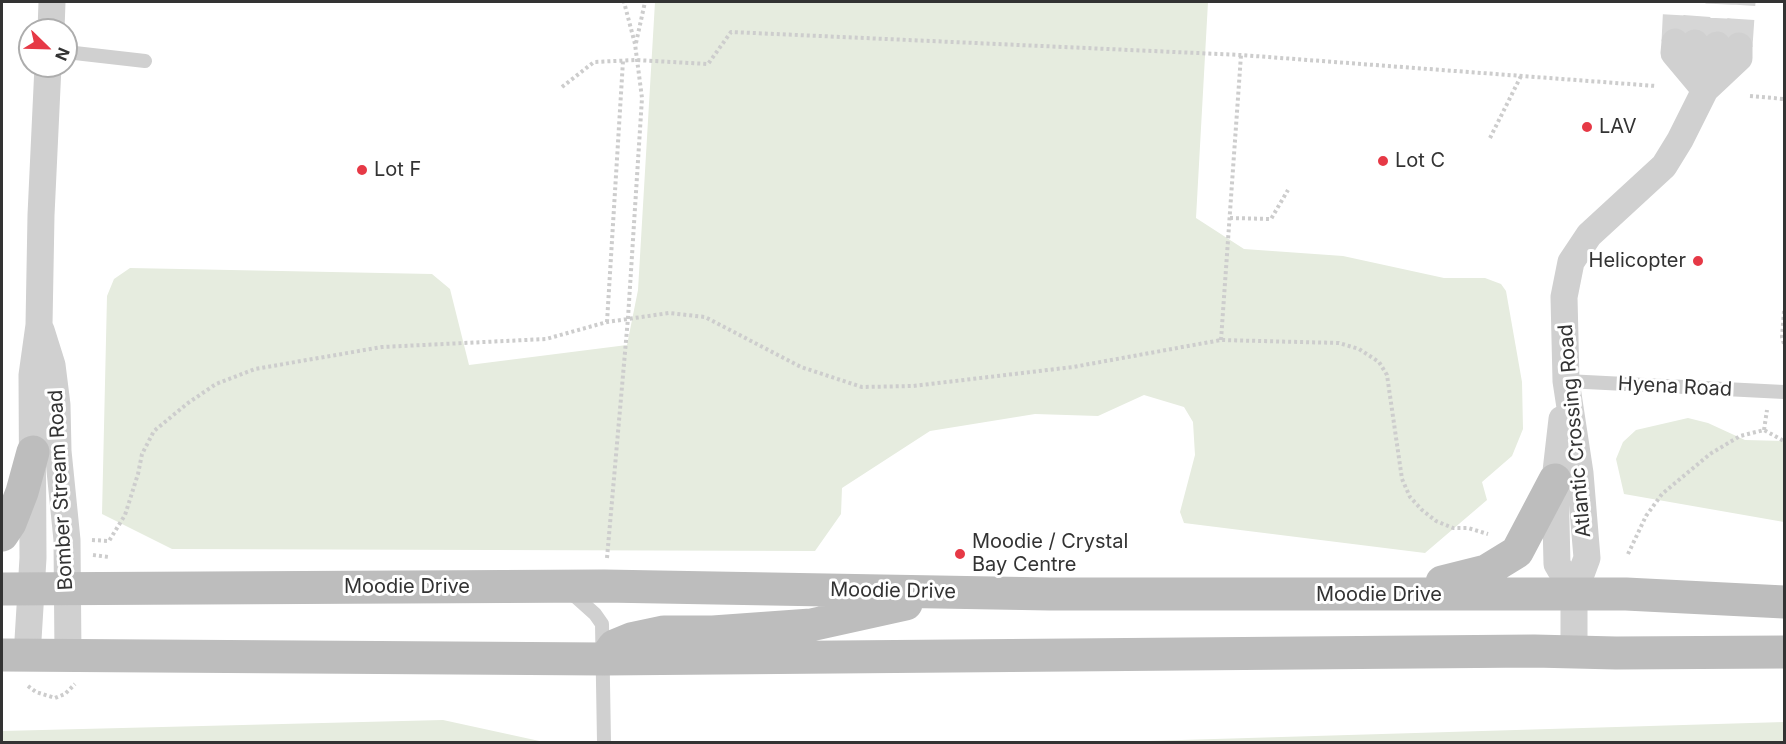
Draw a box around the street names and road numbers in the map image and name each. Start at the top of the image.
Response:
street label: Atlantic Crossing Road [1554,323,1596,539]
street label: Hyena Road [1617,372,1733,402]
street label: Bomber Stream Road [44,389,78,591]
street label: Moodie Drive [344,575,470,599]
street label: Moodie Drive [830,578,956,604]
street label: Moodie Drive [1316,583,1442,607]

